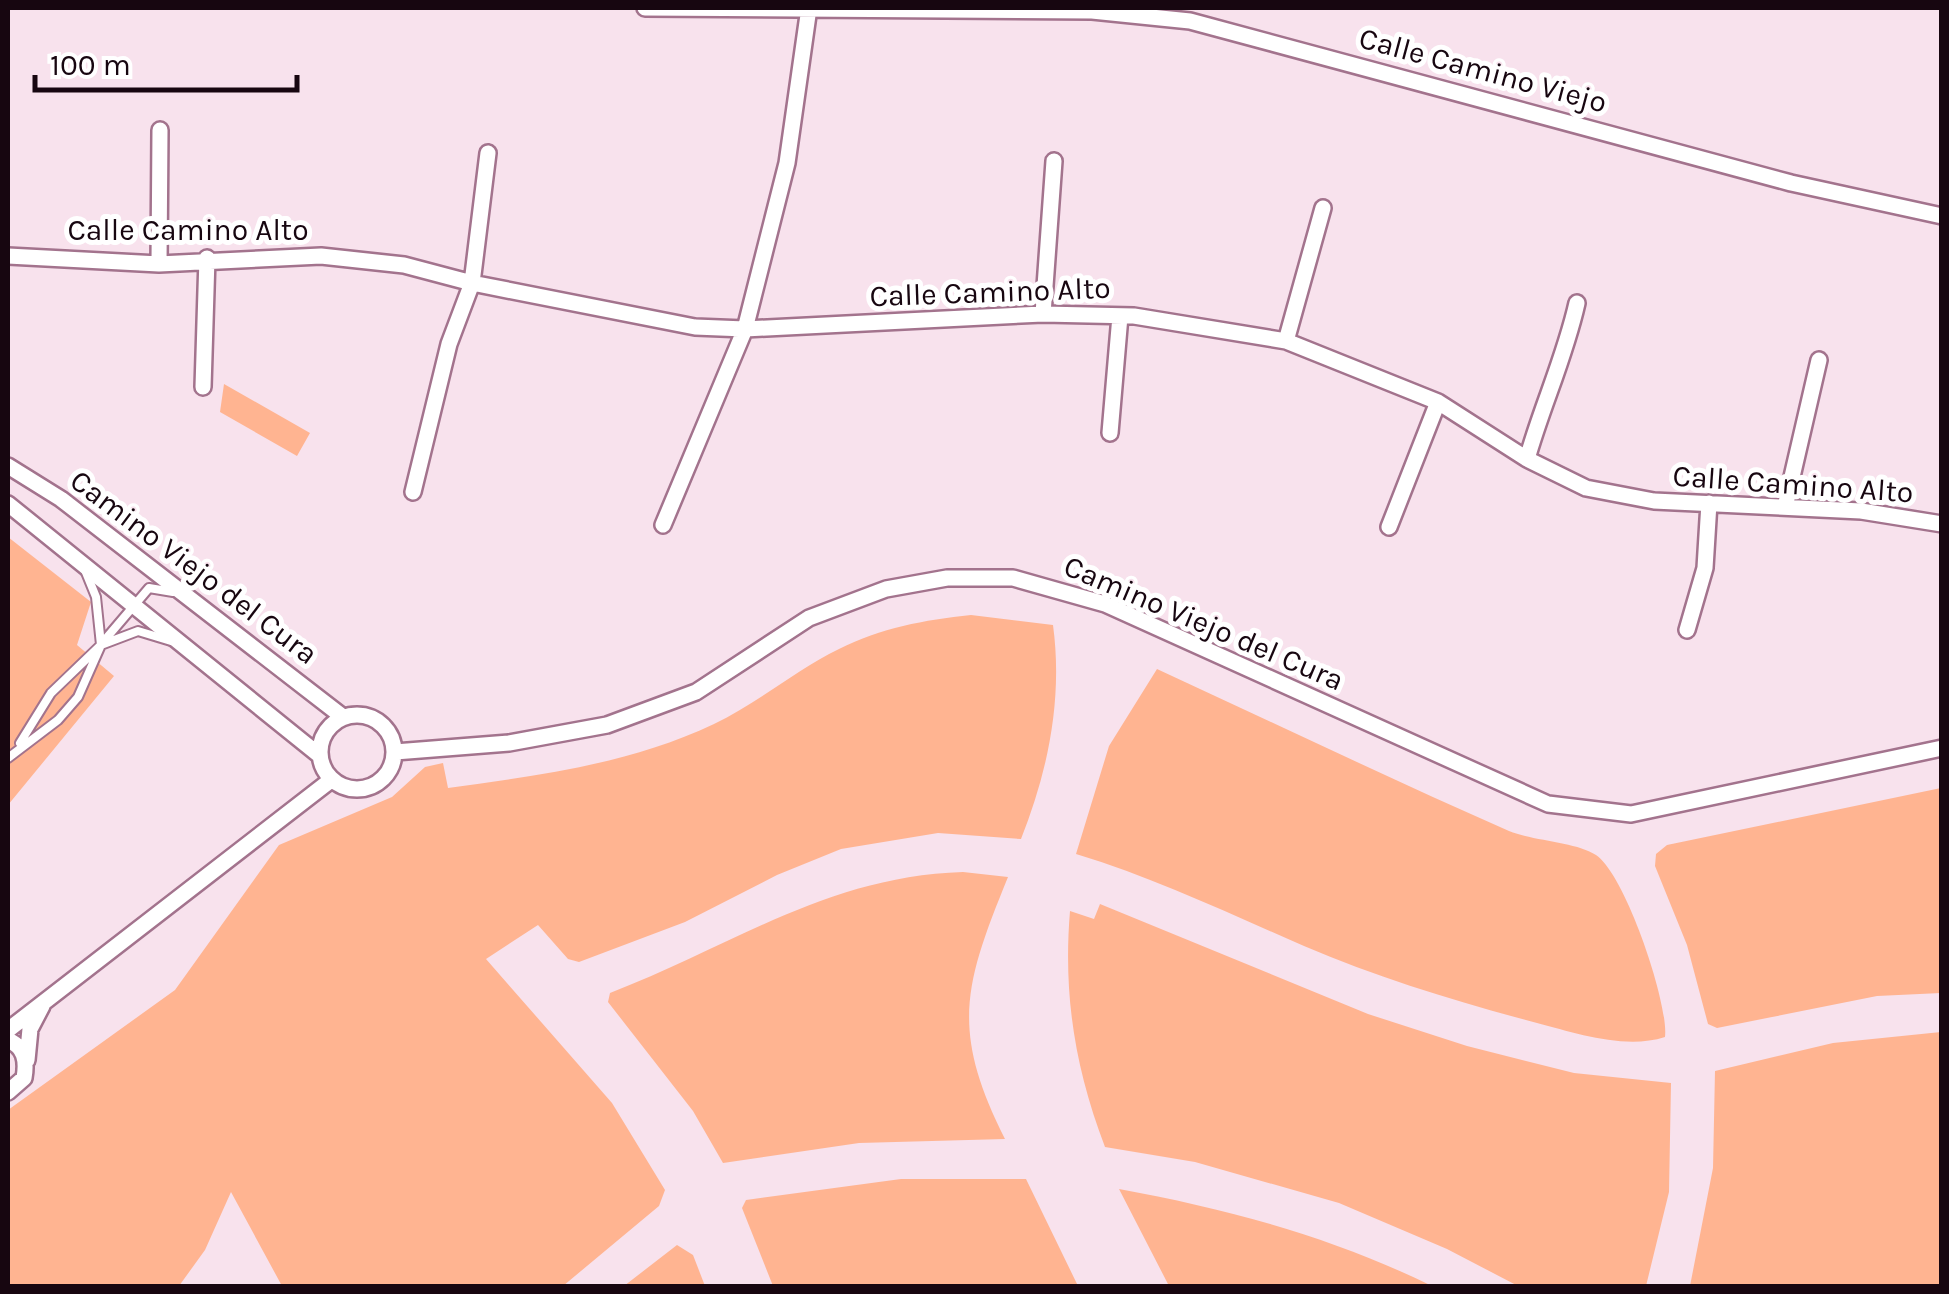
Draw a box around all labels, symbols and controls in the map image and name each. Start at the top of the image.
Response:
street label: Calle Camino Viejo [1355,20,1611,120]
scale bar [35,30,298,92]
text: 100 m [50,47,131,83]
street label: Calle Camino Alto [67,212,309,248]
street label: Calle Camino Alto [869,270,1111,314]
street label: Calle Camino Alto [1671,458,1915,510]
street label: Camino Viejo del Cura [63,462,325,672]
street label: Camino Viejo del Cura [1059,548,1349,698]

